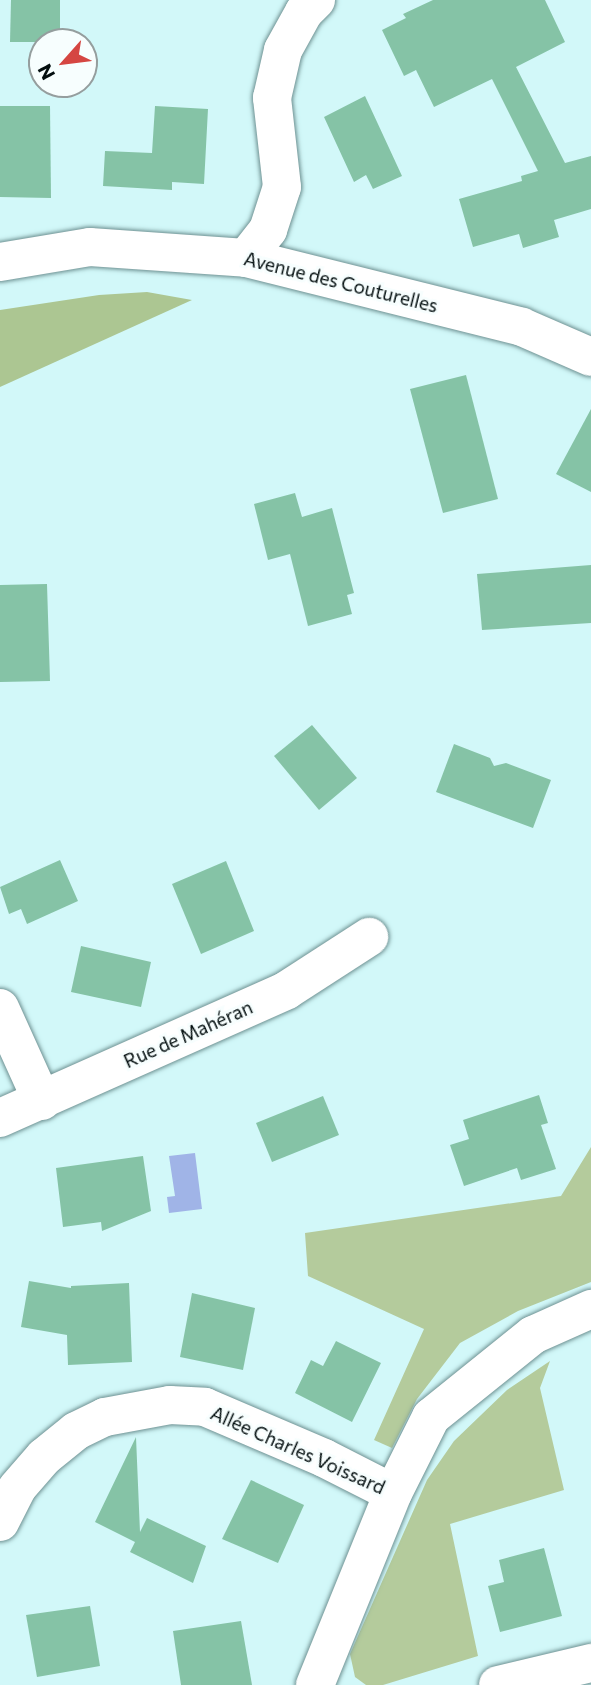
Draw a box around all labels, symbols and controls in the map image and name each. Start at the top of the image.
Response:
north arrow [28,28,98,98]
text: N [32,60,59,84]
street label: Avenue des Couturelles [242,247,440,317]
street label: Rue de Mahéran [120,995,256,1073]
street label: Allée Charles Voissard [207,1401,389,1499]

